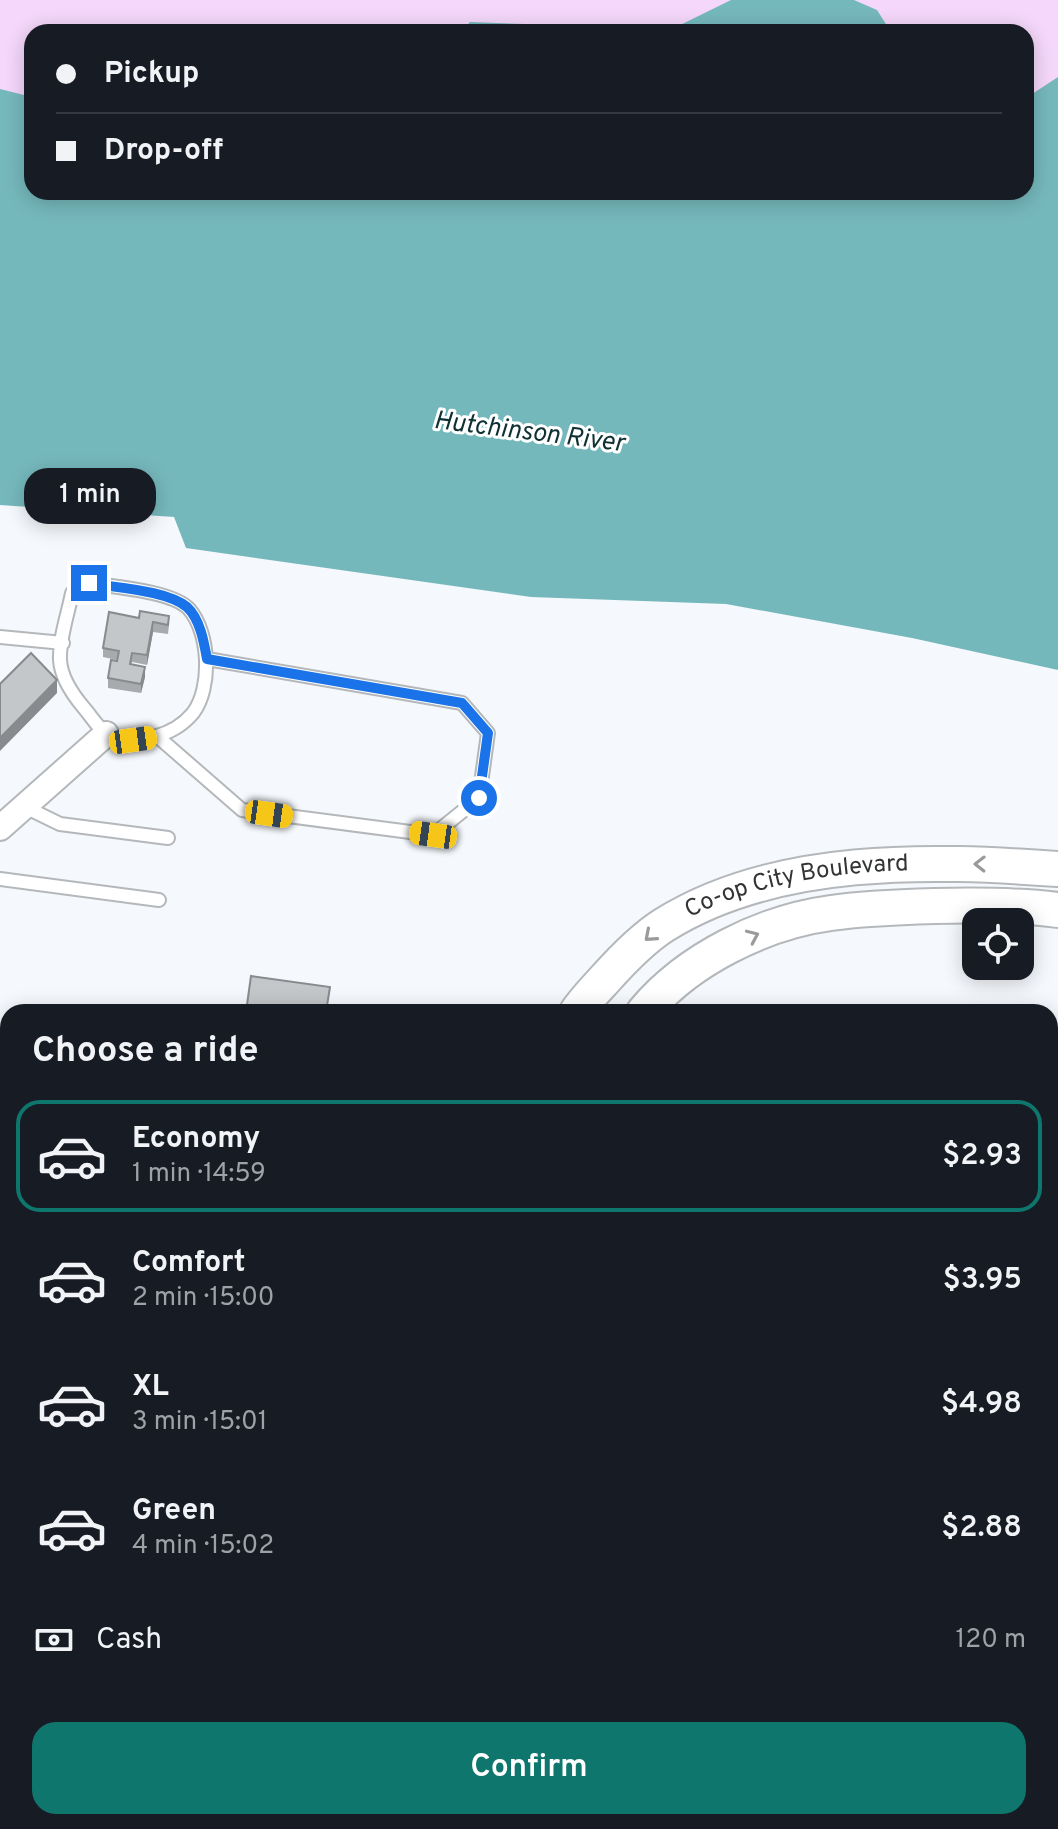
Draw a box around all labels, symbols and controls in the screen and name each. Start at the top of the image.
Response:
text: Pickup [104,56,199,93]
text: Drop-off [104,133,223,170]
water label: Hutchinson River [432,405,628,461]
callout: 1 min [23,467,155,523]
text: 1 min [59,479,121,512]
route end [71,565,107,601]
car [108,725,158,755]
route start [461,780,497,816]
car [244,799,294,829]
car [408,820,458,850]
street label: Co-op City Boulevard [680,849,909,926]
one-way arrow [973,856,986,873]
map controls [962,908,1034,980]
button: locate [962,908,1034,980]
one-way arrow [645,926,660,941]
one-way arrow [745,930,760,946]
text: Choose a ride [32,1029,258,1075]
icon: car [36,1120,108,1192]
text: Economy [132,1121,260,1158]
text: $2.93 [942,1138,1022,1175]
text: 1 min · 14:59 [132,1158,266,1191]
icon: car [36,1244,108,1316]
text: Comfort [132,1245,245,1282]
text: $3.95 [943,1262,1022,1299]
text: 2 min · 15:00 [132,1282,274,1315]
icon: car [36,1368,108,1440]
text: XL [132,1369,169,1406]
text: $4.98 [941,1386,1022,1423]
text: 3 min · 15:01 [132,1406,267,1439]
icon: car [36,1492,108,1564]
text: Green [132,1493,216,1530]
text: $2.88 [941,1510,1022,1547]
text: 4 min · 15:02 [132,1530,274,1563]
icon: cash [32,1618,76,1662]
text: Cash [96,1622,162,1659]
text: 120 m [956,1624,1026,1657]
button: Confirm [32,1722,1026,1814]

